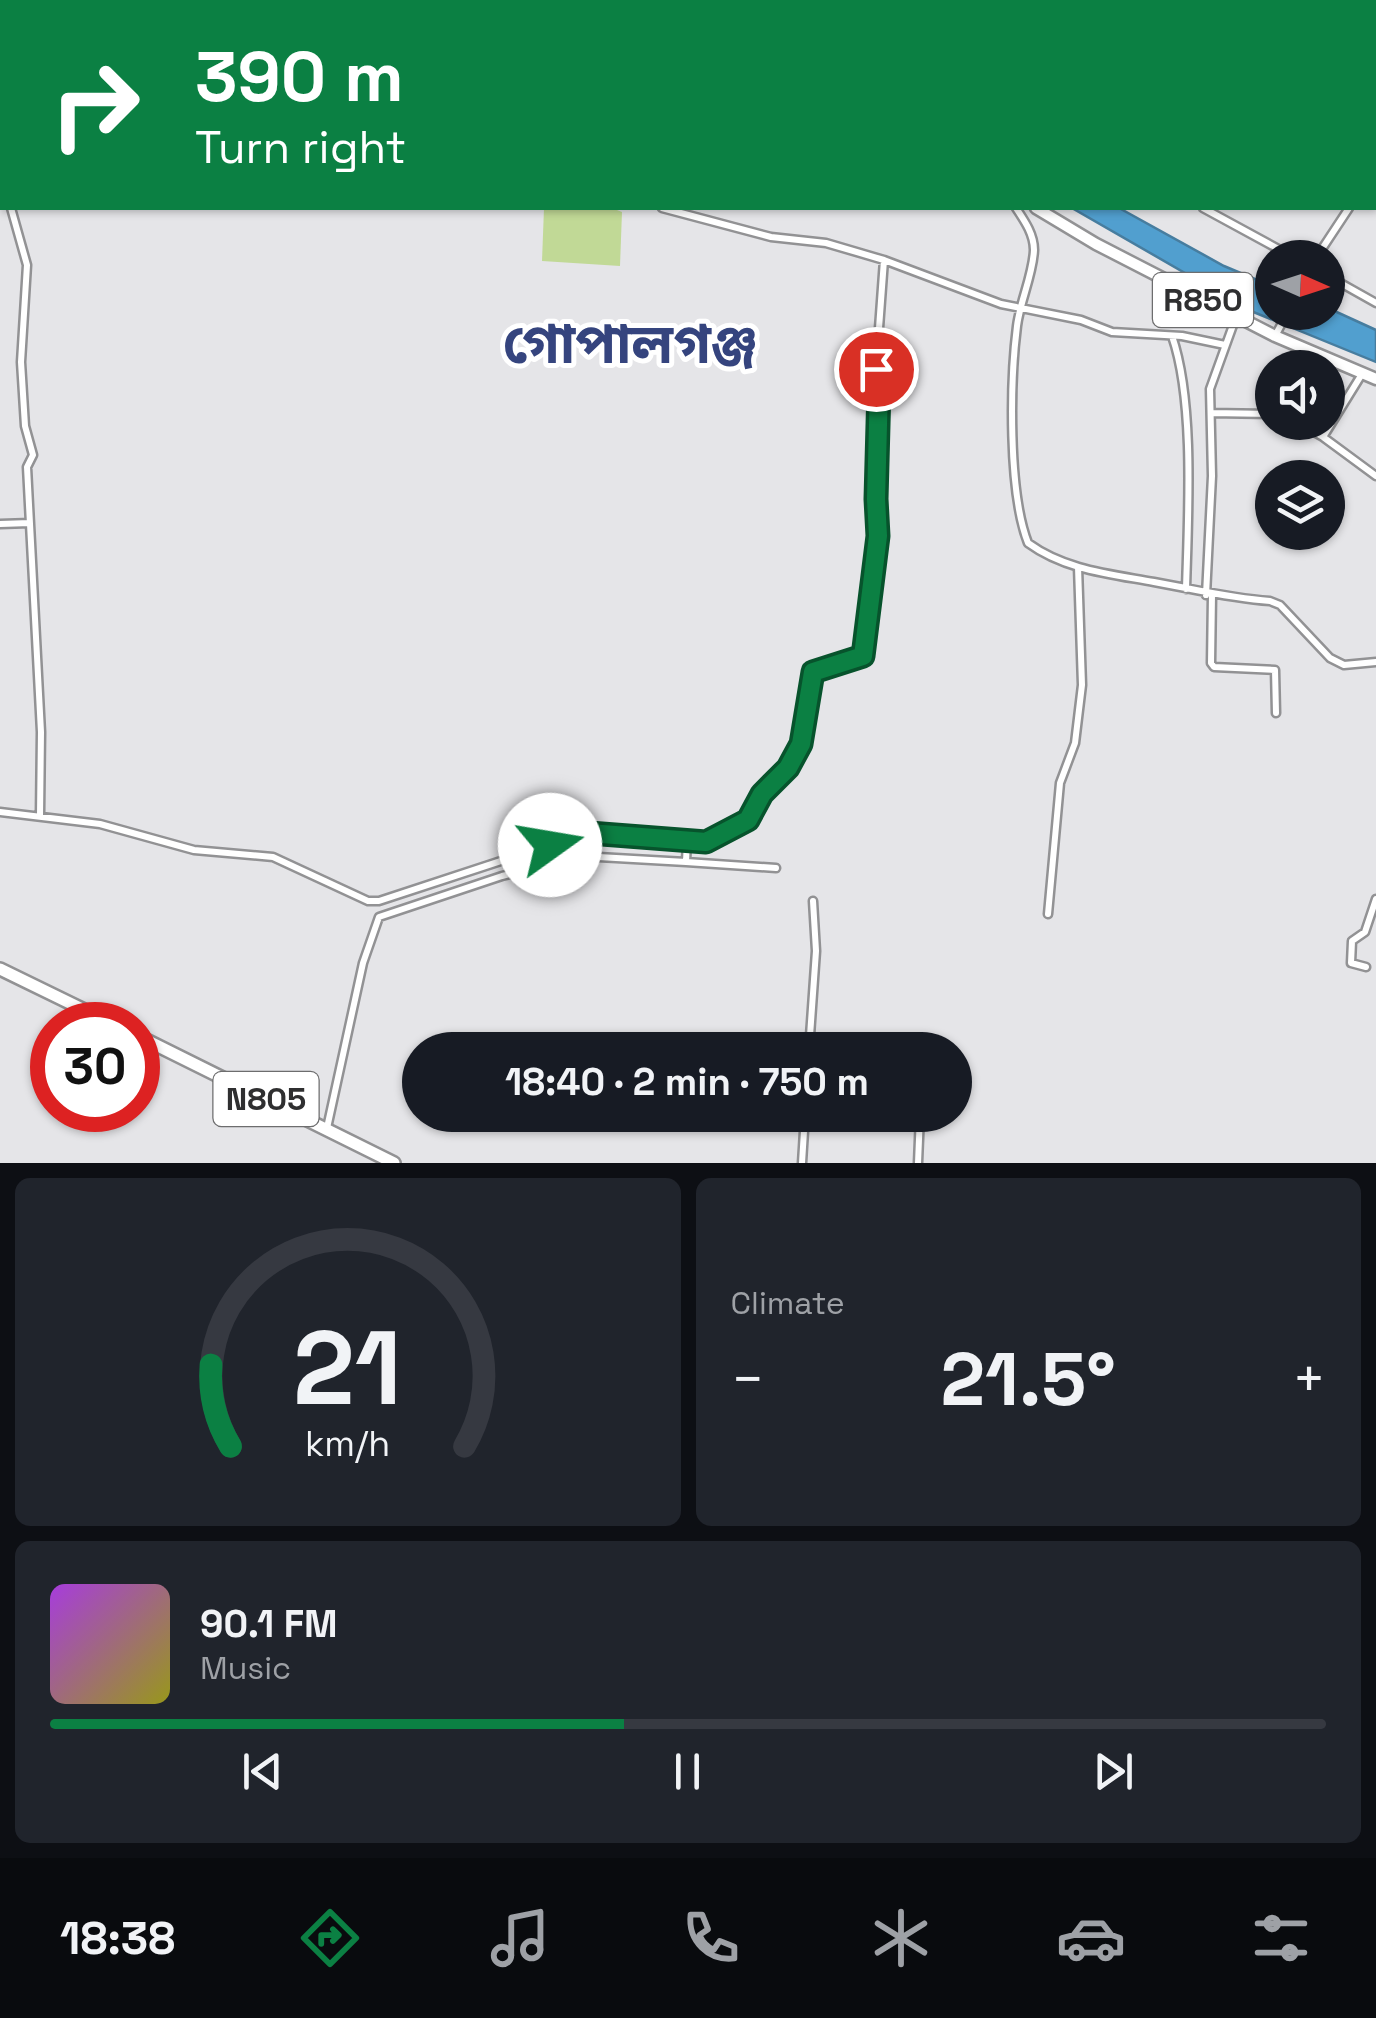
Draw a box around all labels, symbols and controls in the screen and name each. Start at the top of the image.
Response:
text: 390 m [195,32,404,121]
icon: right [30,40,160,170]
text: Turn right [195,119,406,176]
north arrow [1255,240,1345,330]
map controls [1255,240,1345,550]
road number: R850 [1153,273,1253,327]
district label: গোপালগঞ্জ [503,309,757,379]
pin [834,327,919,412]
icon: arrive [849,342,904,397]
button: sound [1255,350,1345,440]
button: layers [1255,460,1345,550]
position arrow [498,793,602,897]
speed limit sign: 30 [30,1002,160,1132]
text: 18:40 · 2 min · 750 m [505,1058,869,1106]
road number: N805 [214,1072,318,1126]
text: Climate [731,1283,845,1323]
text: 21 [293,1302,402,1434]
text: 21.5° [941,1331,1116,1427]
text: − [731,1344,765,1414]
text: + [1292,1344,1326,1414]
text: km/h [305,1421,390,1466]
text: 90.1 FM [200,1600,338,1648]
text: Music [200,1648,291,1688]
icon: previous [235,1744,290,1799]
icon: pause [660,1744,715,1799]
icon: next [1086,1744,1141,1799]
icon: directions [295,1903,365,1973]
icon: music [485,1903,555,1973]
icon: phone [676,1903,746,1973]
icon: climate [866,1903,936,1973]
icon: car [1056,1903,1126,1973]
icon: filters [1246,1903,1316,1973]
text: 18:38 [60,1910,175,1967]

